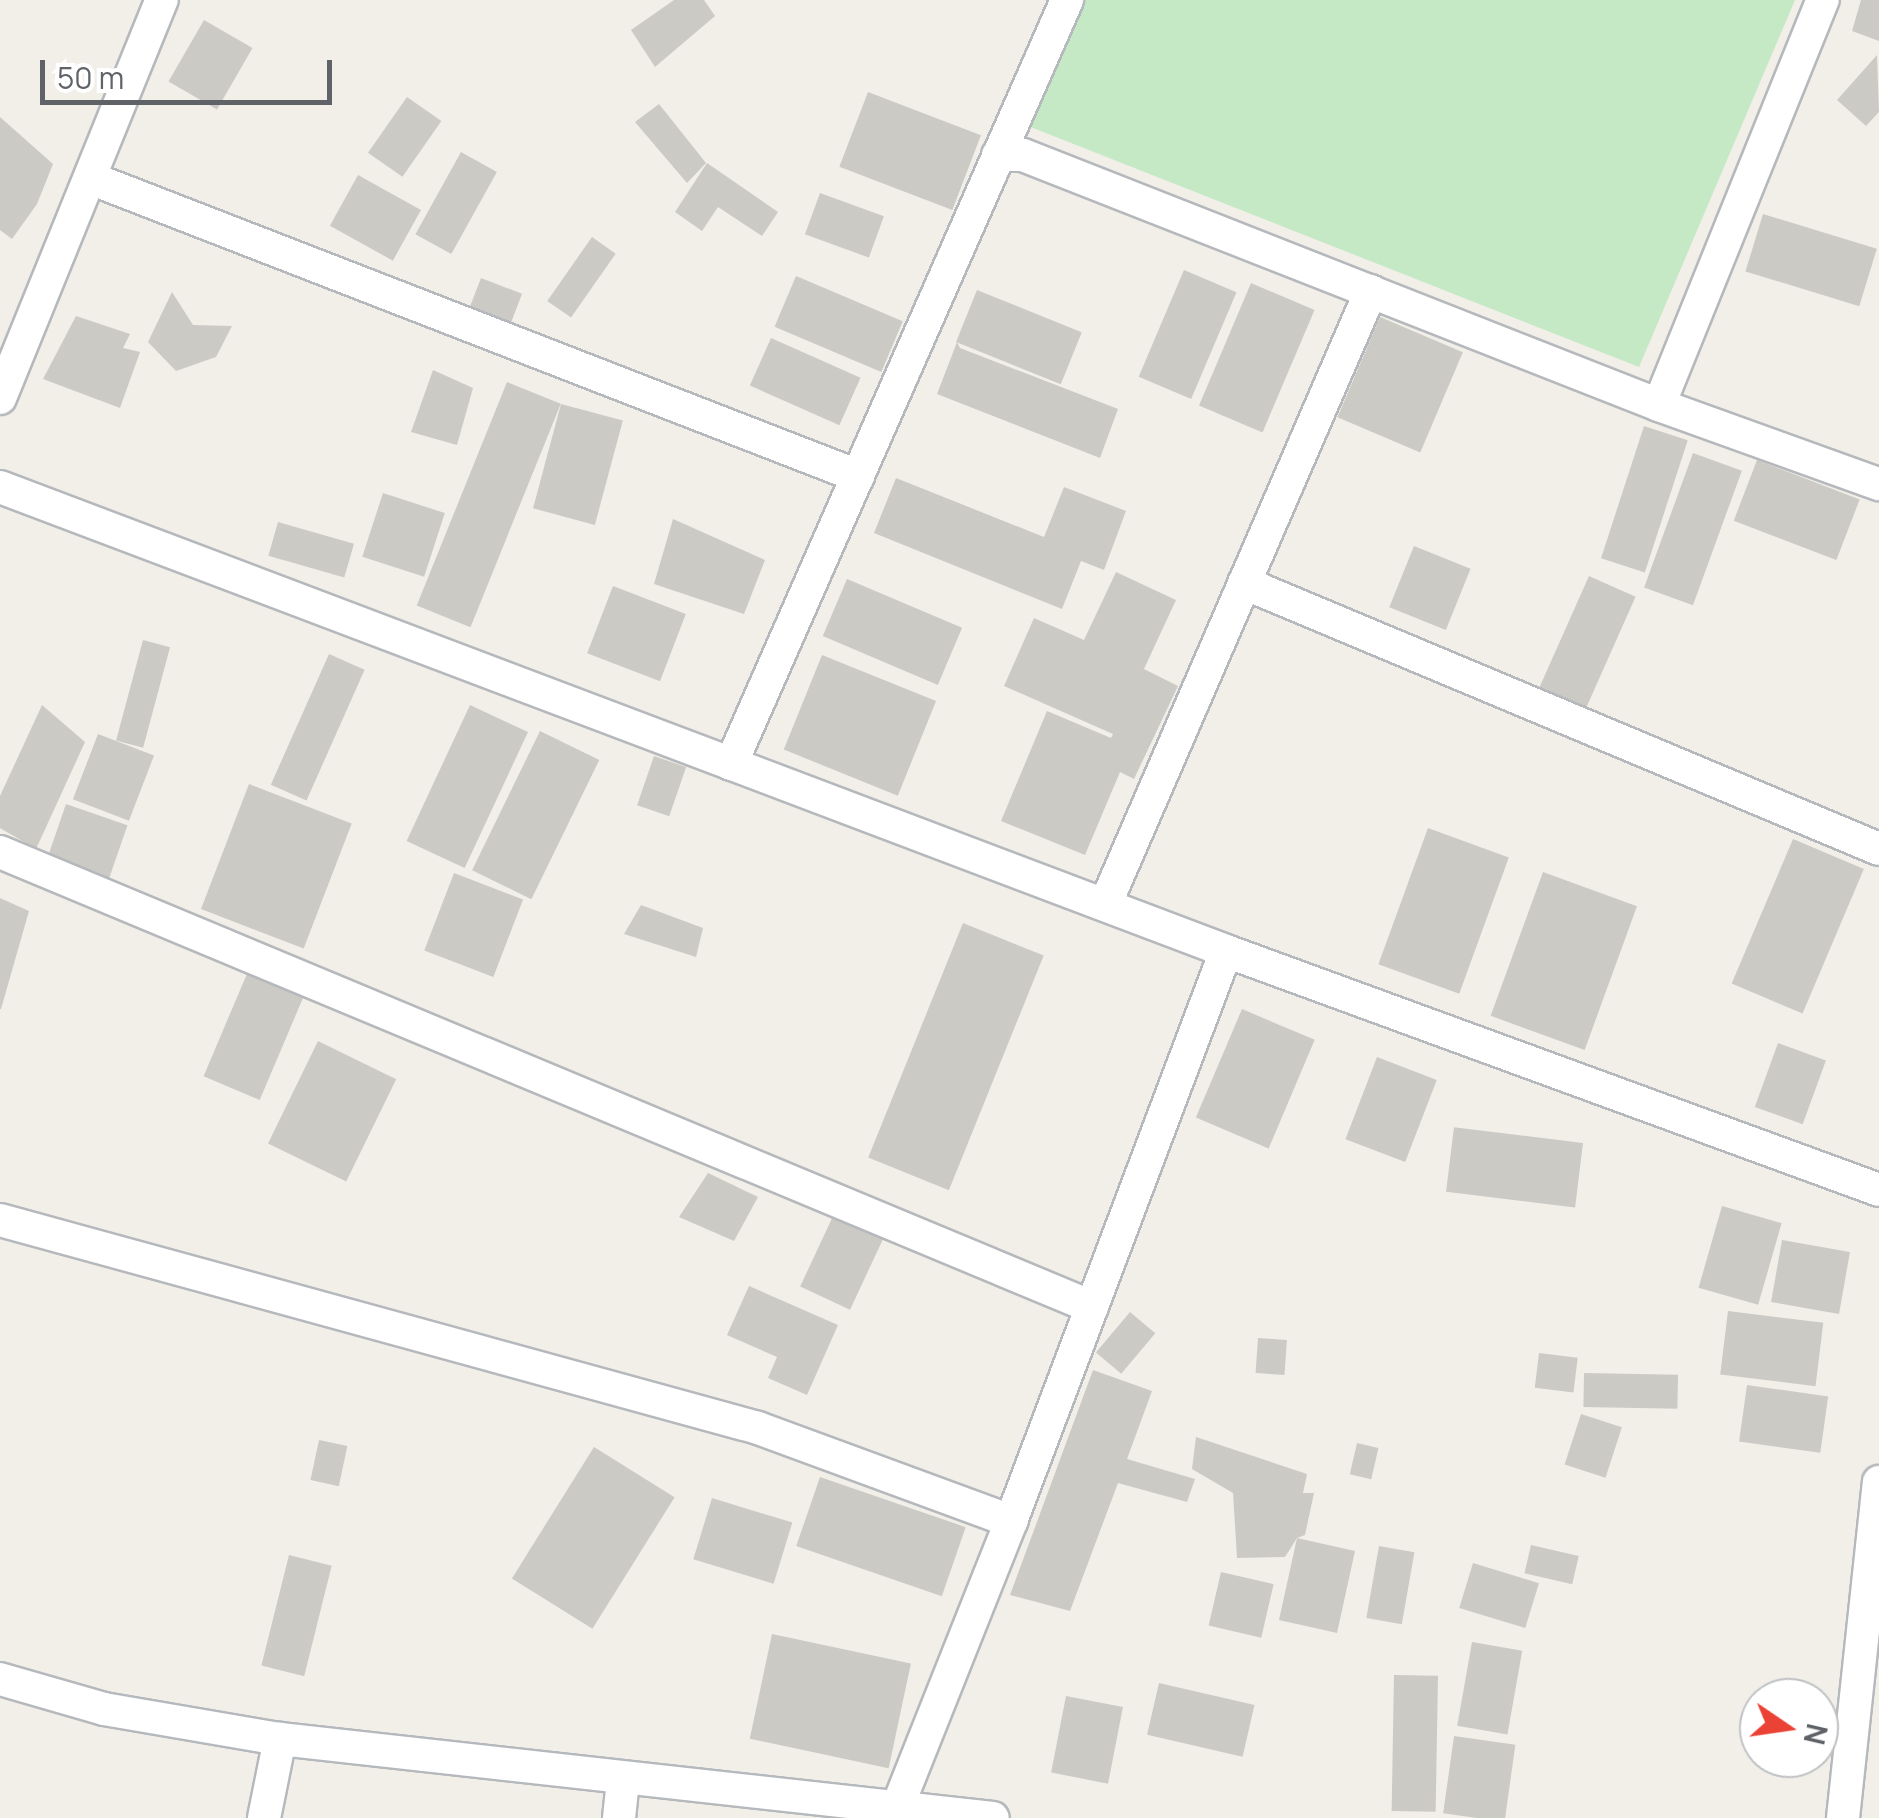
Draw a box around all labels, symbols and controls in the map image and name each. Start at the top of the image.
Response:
scale bar [45,40,338,102]
text: 50 m [57,57,124,98]
north arrow [1739,1678,1839,1778]
text: N [1796,1720,1837,1748]

